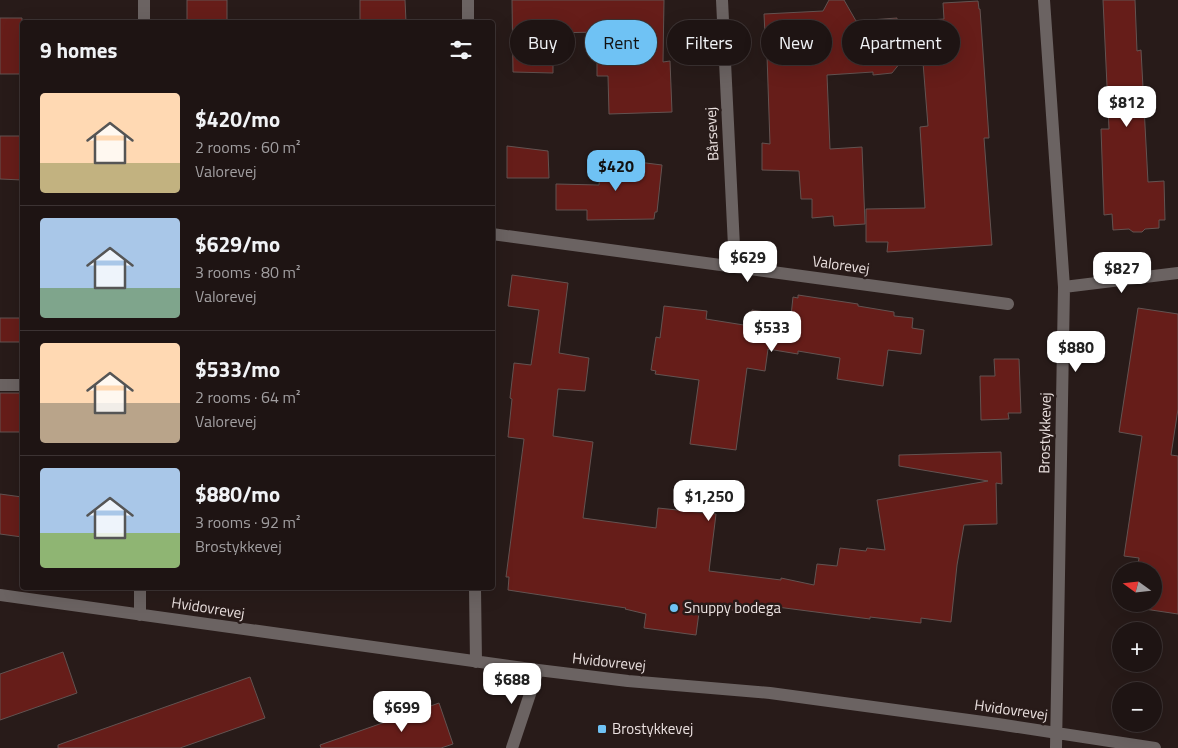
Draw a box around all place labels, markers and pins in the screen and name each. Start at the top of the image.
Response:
pin: $812 [1097,86,1157,128]
pin: $420 [586,150,646,192]
pin: $629 [718,240,778,283]
pin: $827 [1092,252,1152,294]
pin: $533 [742,310,802,353]
pin: $880 [1046,330,1106,373]
pin: $1,250 [668,480,750,522]
place label: Snuppy bodega [684,596,781,619]
marker: Snuppy bodega [668,602,680,614]
pin: $688 [482,662,542,705]
pin: $699 [372,690,432,733]
place label: Brostykkevej [612,717,693,740]
marker: Brostykkevej [596,723,608,735]

